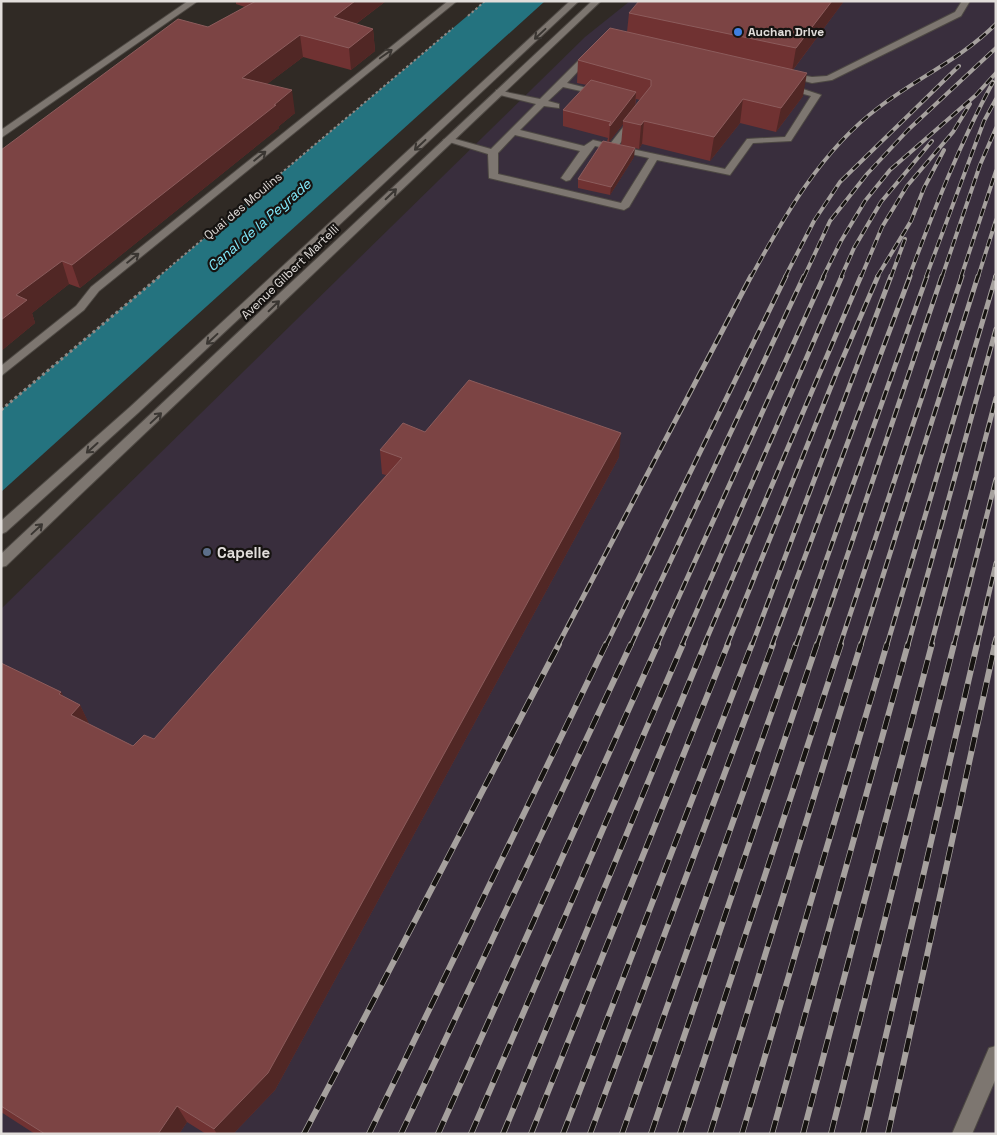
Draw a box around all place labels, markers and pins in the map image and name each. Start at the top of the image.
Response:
place label: Auchan Drive [748,24,824,40]
marker: Auchan Drive [732,26,744,38]
place label: Capelle [217,543,271,562]
marker: Capelle [201,546,213,558]

